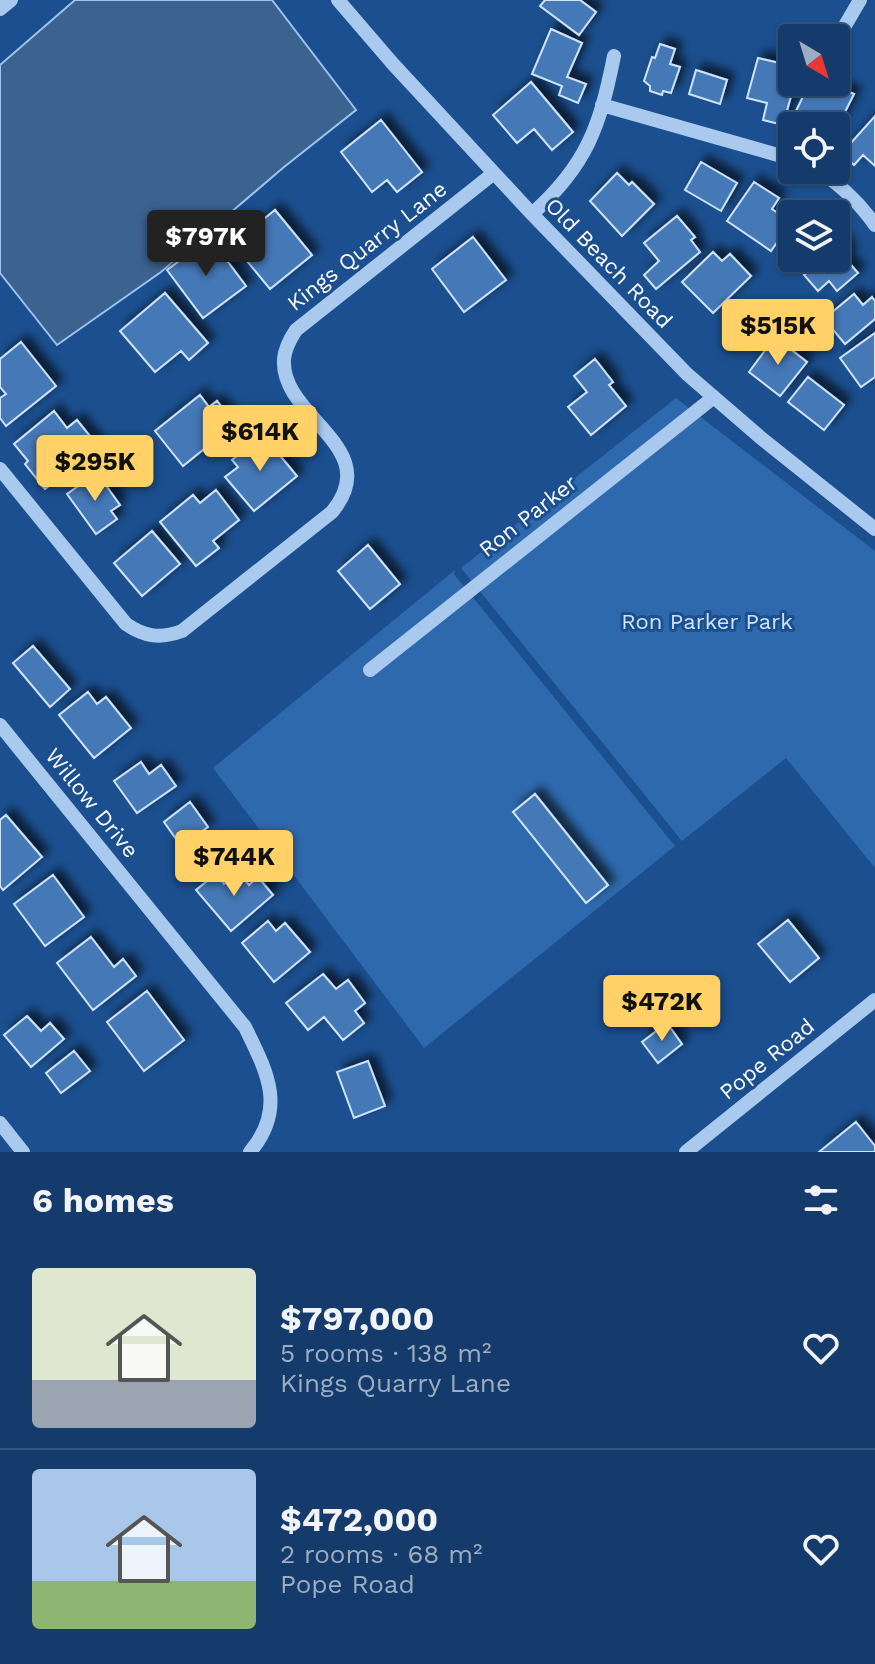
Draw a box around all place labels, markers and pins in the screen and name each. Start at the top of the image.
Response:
pin: $797K [150,210,262,278]
pin: $515K [722,299,834,367]
pin: $614K [204,405,316,473]
pin: $295K [39,435,151,503]
pin: $744K [178,830,290,898]
pin: $472K [606,975,718,1043]

